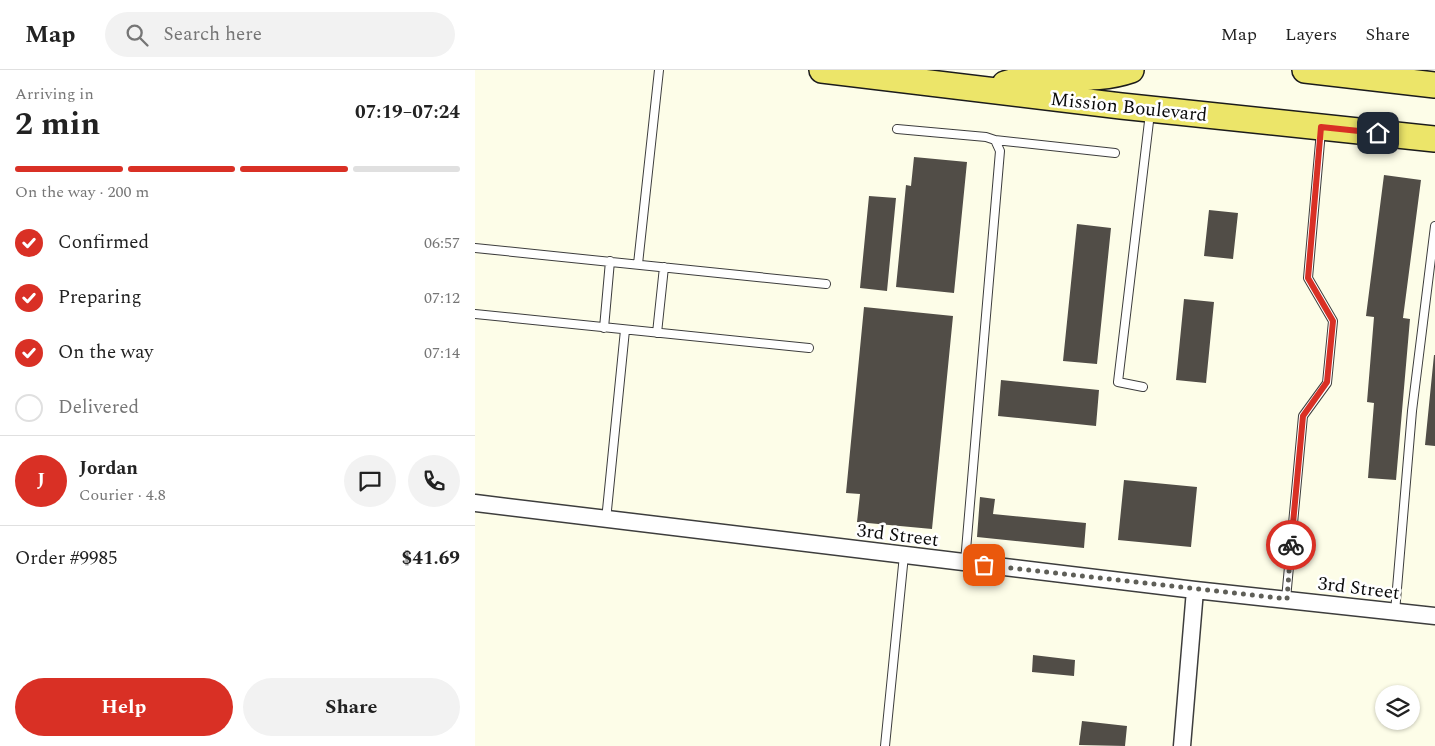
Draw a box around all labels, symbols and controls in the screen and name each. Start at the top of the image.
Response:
search box [105,12,455,57]
text: Map [25,17,75,53]
text: Search here [163,20,262,49]
icon: search [123,21,151,49]
text: Map [1221,21,1257,48]
text: Layers [1285,21,1337,48]
text: Share [1365,21,1410,48]
text: Arriving in [15,82,94,106]
street label: Mission Boulevard [1049,85,1209,130]
text: 07:19–07:24 [355,98,460,127]
text: 2 min [15,100,100,149]
pin [1357,112,1399,154]
icon: home [1364,119,1392,147]
text: On the way · 200 m [15,180,149,204]
text: Confirmed [58,228,149,257]
icon: check [15,229,43,257]
text: 06:57 [424,231,460,255]
text: Preparing [58,283,142,312]
icon: check [15,284,43,312]
text: 07:12 [424,286,460,310]
text: On the way [58,338,154,367]
icon: check [15,339,43,367]
text: 07:14 [424,341,460,365]
text: Delivered [58,393,139,422]
text: Jordan [79,454,138,483]
button: chat [344,455,396,507]
button: phone [408,455,460,507]
text: J [37,466,45,495]
text: Courier · 4.8 [79,483,166,507]
street label: 3rd Street [855,516,941,555]
courier [1266,520,1316,570]
icon: bike [1277,531,1305,559]
text: Order #9985 [15,544,118,573]
text: $41.69 [402,544,460,573]
pin [963,544,1005,586]
icon: bag [970,551,998,579]
street label: 3rd Street [1316,569,1402,608]
button: Help [15,678,233,736]
button: Share [243,678,460,736]
map controls [1375,685,1420,730]
button: layers [1375,685,1420,730]

